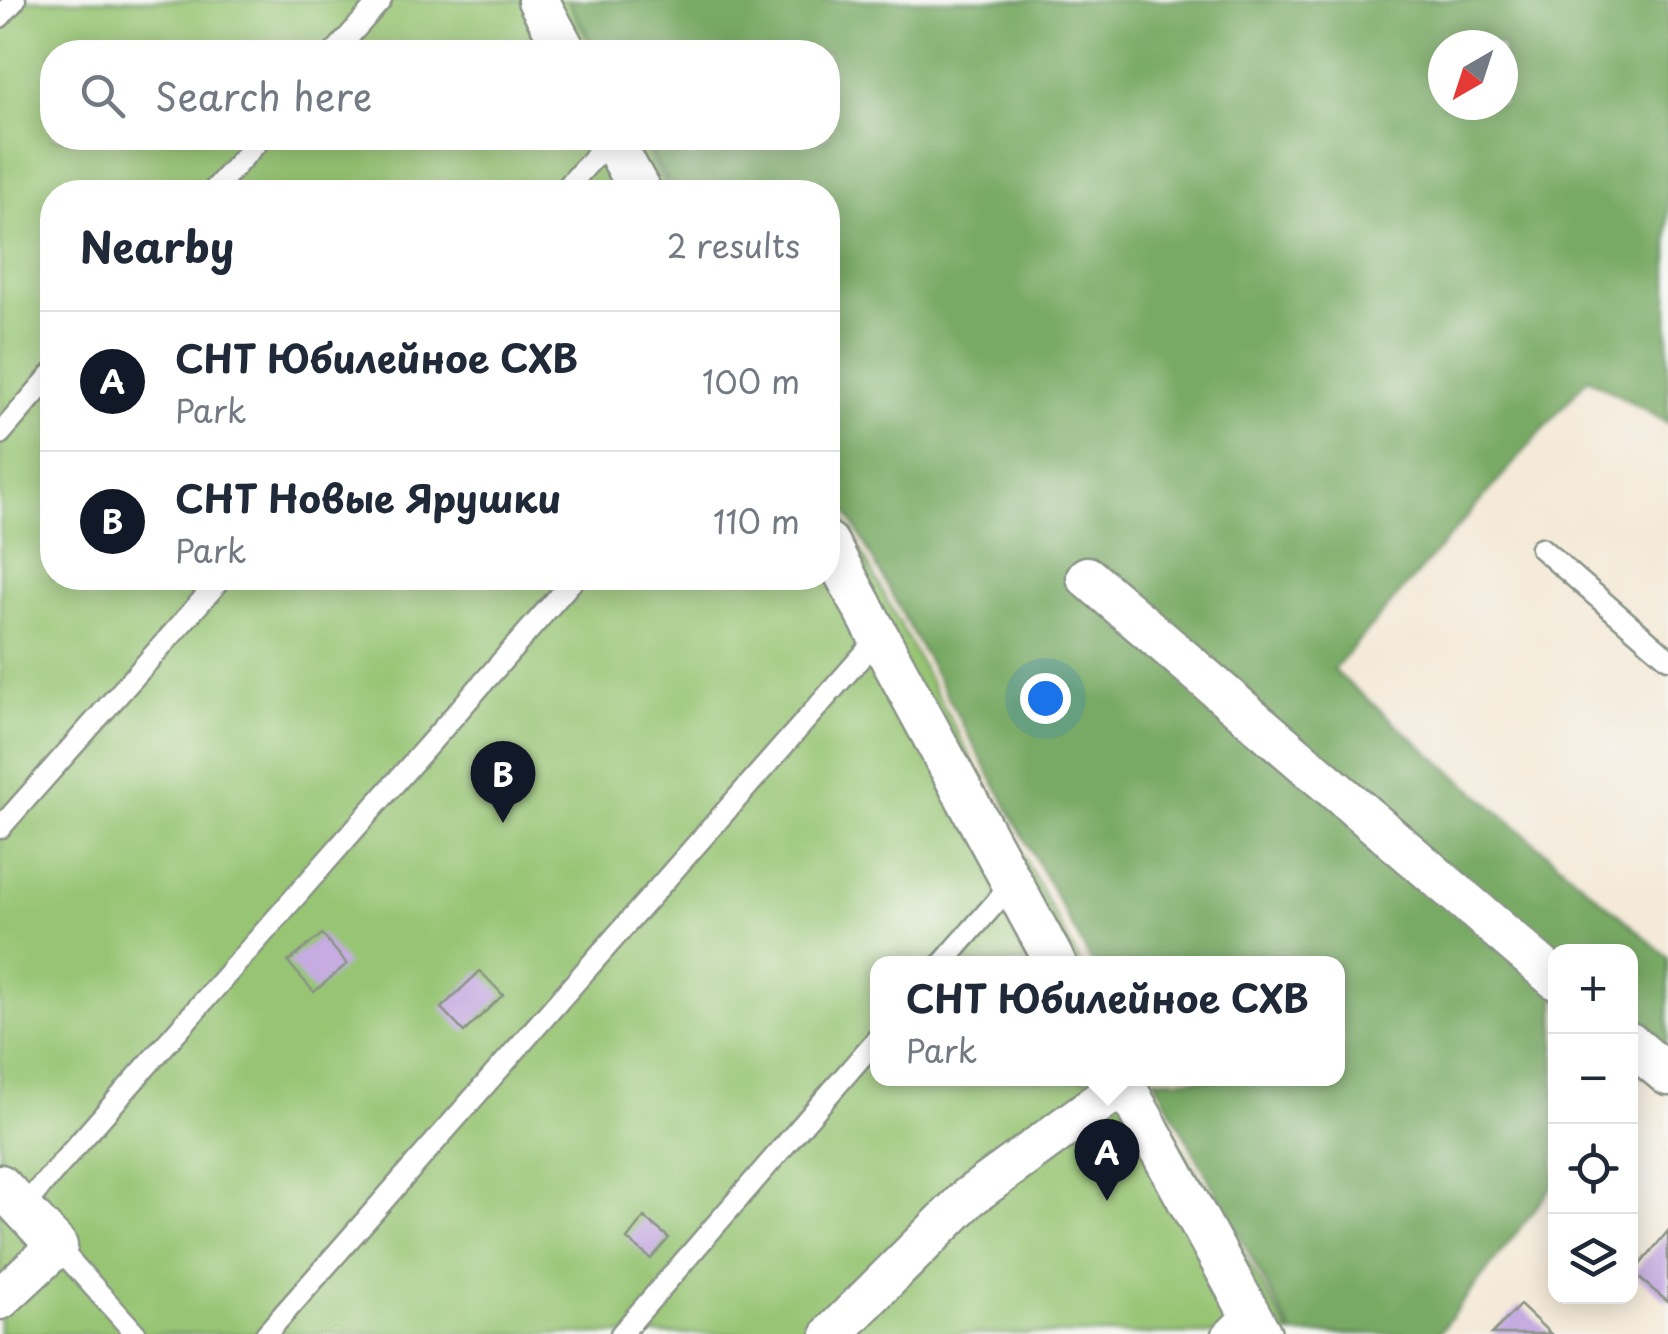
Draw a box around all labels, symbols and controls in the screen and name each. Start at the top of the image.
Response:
north arrow [1428,30,1518,120]
search box [40,40,840,150]
text: Search here [155,67,372,124]
icon: search [75,68,130,123]
text: Nearby [80,214,234,277]
text: 2 results [667,221,800,269]
text: СНТ Юбилейное СХВ [175,329,578,386]
text: A [100,357,125,405]
text: 100 m [702,357,800,405]
text: Park [175,386,247,434]
text: СНТ Новые Ярушки [175,469,561,526]
text: B [102,497,123,545]
text: 110 m [713,497,800,545]
text: Park [175,526,247,574]
your location [1020,673,1071,724]
pin: B [470,740,536,823]
map controls [1548,944,1638,1304]
button: + [1548,944,1638,1034]
popup [870,956,1345,1086]
text: СНТ Юбилейное СХВ [906,969,1309,1026]
text: Park [906,1026,977,1074]
button: − [1548,1034,1638,1124]
pin: A [1074,1118,1140,1201]
button: locate [1548,1124,1638,1214]
button: layers [1548,1214,1638,1304]

